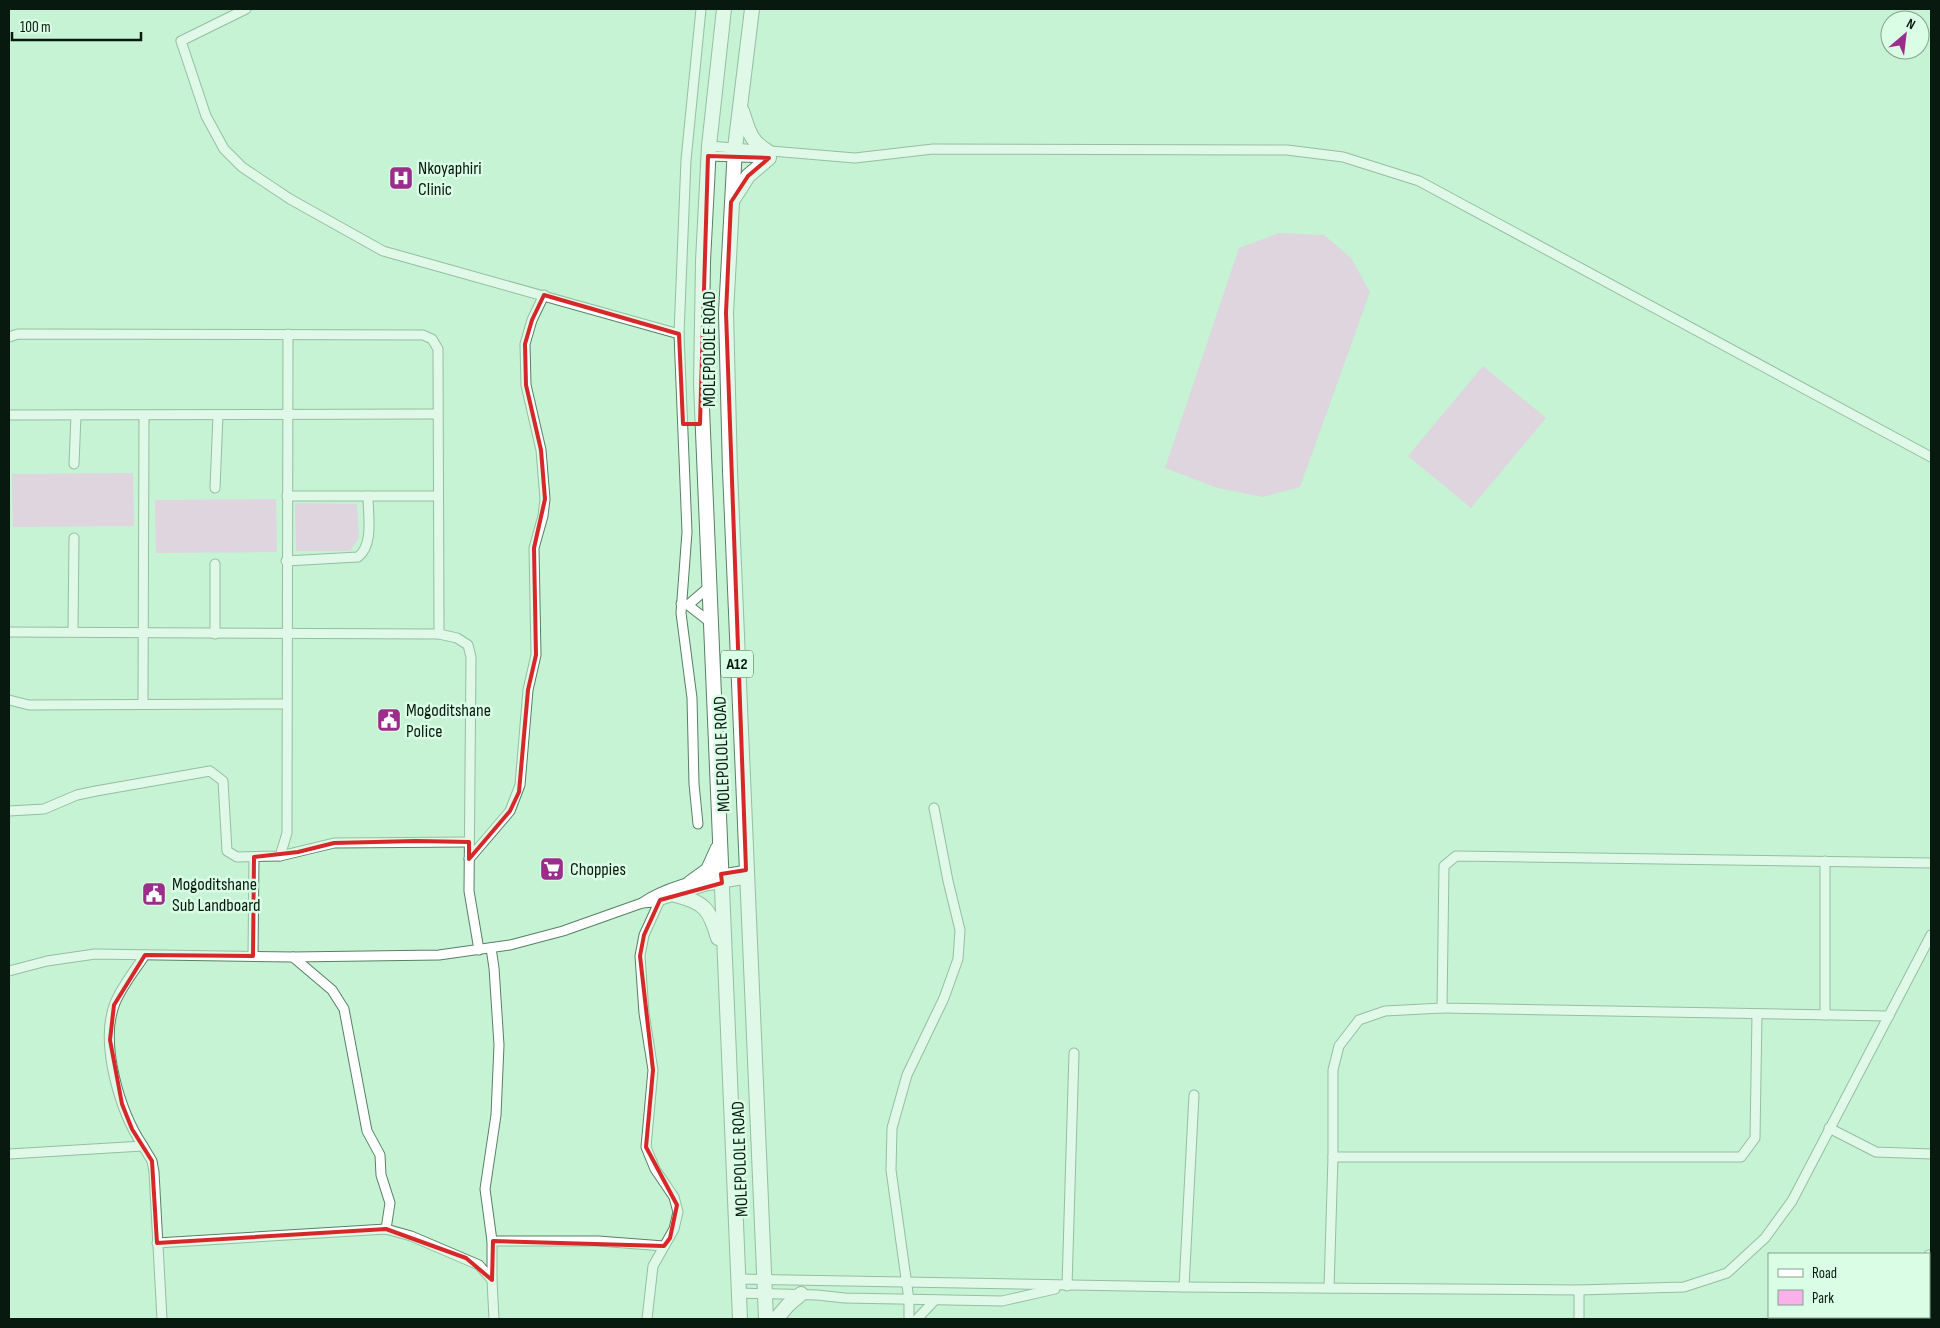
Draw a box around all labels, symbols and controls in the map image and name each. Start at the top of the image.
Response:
scale bar [12,10,141,42]
north arrow [1880,10,1930,60]
text: N [1904,15,1918,33]
text: 100 m [20,18,51,37]
place label: Nkoyaphiri Clinic [418,158,482,200]
hospital icon: Nkoyaphiri Clinic [388,165,414,191]
street label: MOLEPOLOLE ROAD [699,291,720,407]
road number: A12 [721,651,753,678]
street label: MOLEPOLOLE ROAD [709,696,735,812]
place label: Mogoditshane Police [406,700,491,742]
public building icon: Mogoditshane Police [376,707,402,733]
supermarket icon: Choppies [539,856,565,882]
place label: Choppies [570,859,626,880]
place label: Mogoditshane Sub Landboard [172,874,261,916]
public building icon: Mogoditshane Sub Landboard [141,881,167,907]
street label: MOLEPOLOLE ROAD [727,1101,753,1217]
legend [1768,1253,1930,1318]
text: Road [1812,1264,1837,1283]
text: Park [1812,1289,1834,1308]

